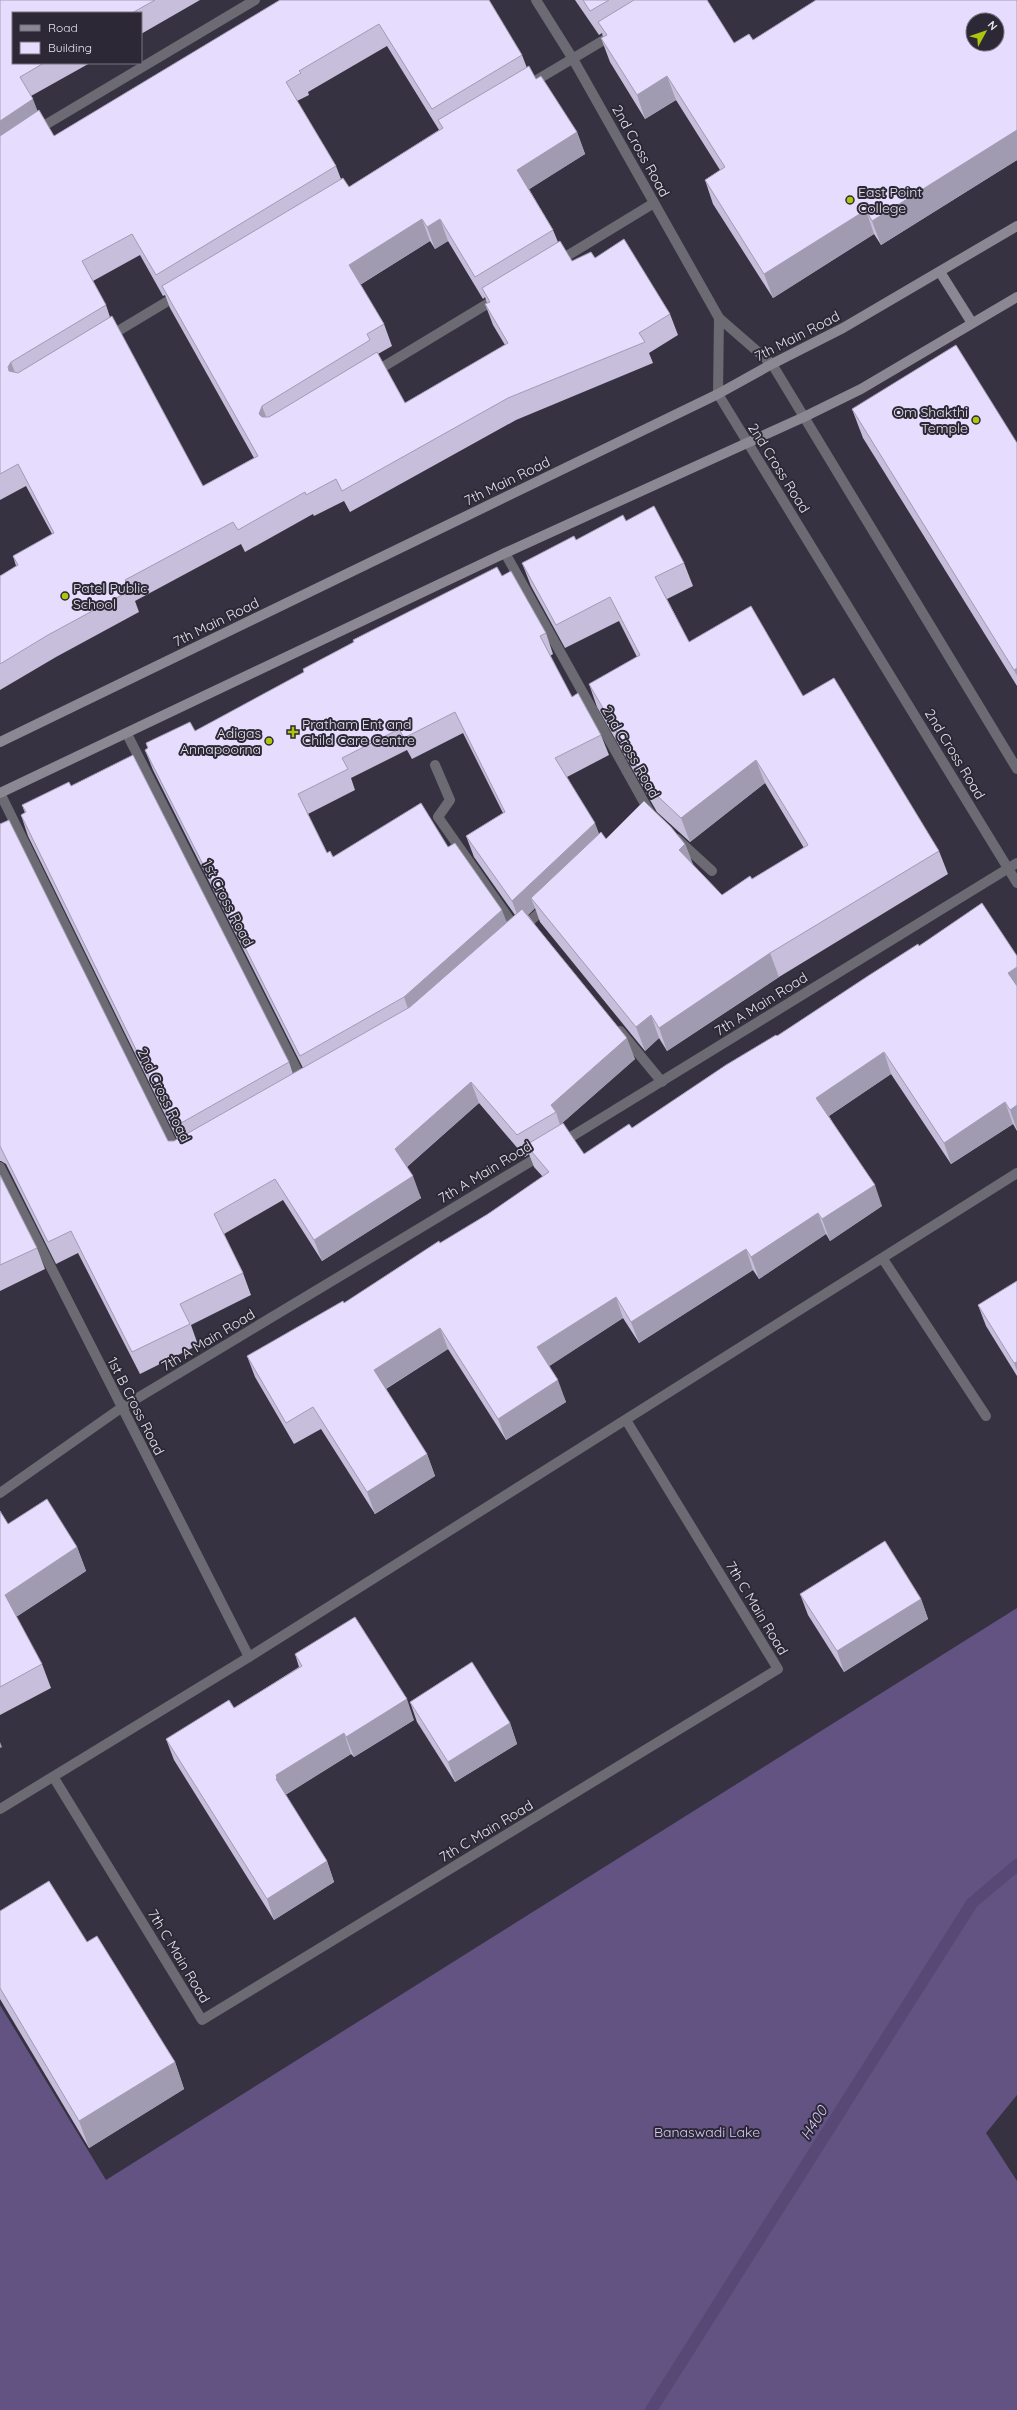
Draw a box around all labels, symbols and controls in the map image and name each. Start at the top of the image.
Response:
legend [12,12,142,64]
north arrow [965,12,1005,52]
text: N [985,18,1001,33]
text: Road [48,20,78,35]
text: Building [48,40,92,55]
street label: 2nd Cross Road [608,102,674,200]
place label: East Point College [858,183,922,217]
marker: East Point College [845,195,855,205]
street label: 7th Main Road [751,307,843,365]
place label: Om Shakthi Temple [893,403,968,437]
marker: Om Shakthi Temple [971,415,981,425]
street label: 2nd Cross Road [744,420,814,516]
street label: 7th Main Road [461,452,553,510]
place label: Patel Public School [73,579,148,613]
marker: Patel Public School [60,591,70,601]
street label: 7th Main Road [170,593,262,651]
street label: 2nd Cross Road [598,703,664,801]
street label: 2nd Cross Road [921,705,989,803]
place label: Pratham Ent and Child Care Centre [302,715,415,749]
place label: Adigas Annapoorna [180,724,261,758]
marker: Pratham Ent and Child Care Centre [287,726,299,738]
marker: Adigas Annapoorna [264,736,274,746]
street label: 1st Cross Road [198,857,258,949]
street label: 7th A Main Road [711,968,811,1040]
street label: 2nd Cross Road [133,1045,195,1145]
street label: 7th A Main Road [435,1137,535,1207]
street label: 7th A Main Road [158,1305,258,1375]
street label: 1st B Cross Road [104,1354,168,1458]
street label: 7th C Main Road [722,1558,792,1658]
street label: 7th C Main Road [436,1796,536,1866]
street label: 7th C Main Road [144,1906,214,2006]
water label: H400 [796,2101,832,2143]
park label: Banaswadi Lake [654,2123,760,2141]

